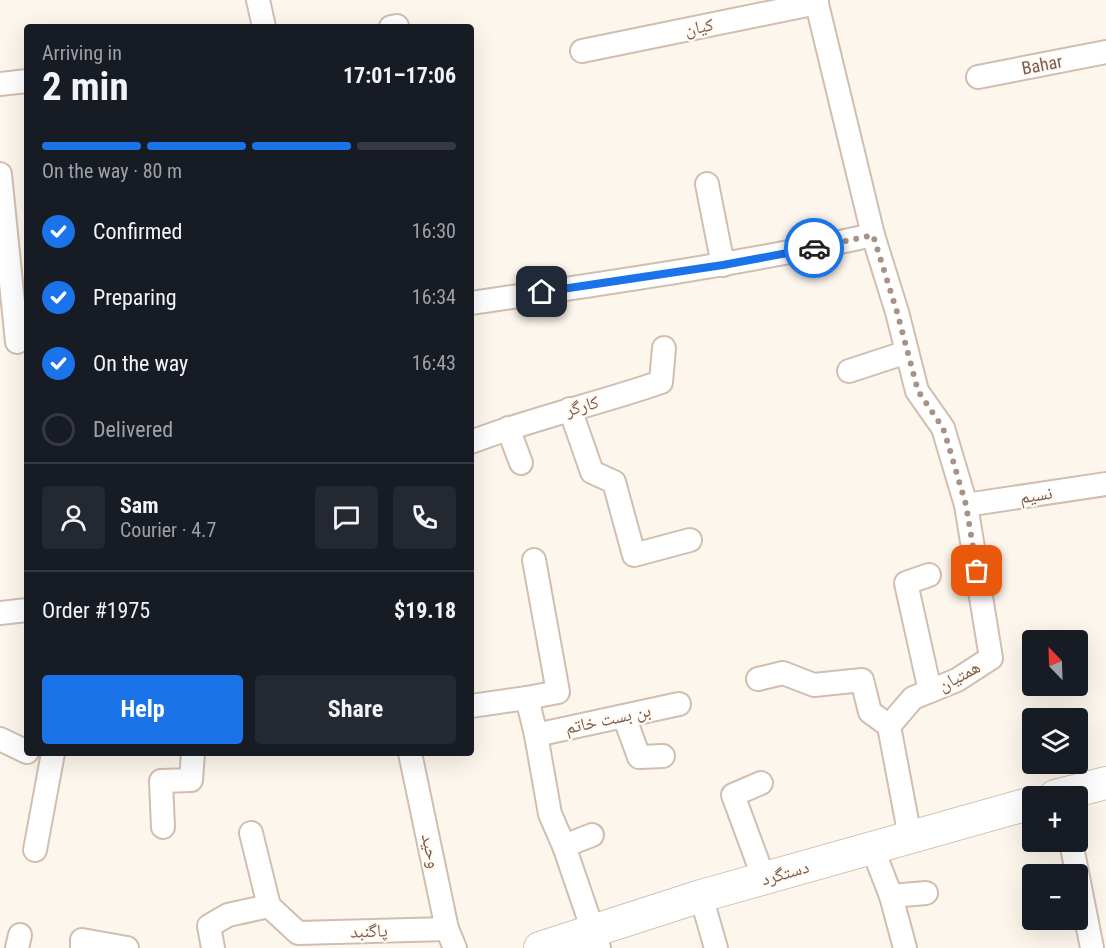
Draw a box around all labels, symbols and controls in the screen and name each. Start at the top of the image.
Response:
street label: کیان [683,13,716,41]
text: Arriving in [42,41,122,65]
street label: Bahar [1020,50,1065,79]
text: 17:01–17:06 [343,63,456,88]
text: 2 min [42,64,129,110]
text: On the way · 80 m [42,159,182,183]
icon: check [42,215,75,248]
courier [784,218,844,278]
text: Confirmed [93,219,182,244]
text: 16:30 [412,219,456,243]
icon: car [798,232,831,265]
pin [516,266,567,317]
icon: home [525,275,558,308]
icon: check [42,281,75,314]
text: Preparing [93,285,177,310]
text: 16:34 [412,285,456,309]
icon: check [42,347,75,380]
text: On the way [93,351,188,376]
text: 16:43 [412,351,456,375]
street label: کارگر [562,391,601,421]
text: Delivered [93,417,173,442]
street label: نسیم [1018,482,1054,509]
button: person [42,486,105,549]
button: chat [315,486,378,549]
button: phone [393,486,456,549]
text: Sam [120,493,159,518]
text: Courier · 4.7 [120,518,216,542]
pin [951,545,1002,596]
icon: bag [960,554,993,587]
text: Order #1975 [42,598,150,623]
text: $19.18 [394,598,456,623]
north arrow [1022,630,1088,696]
map controls [1022,630,1088,930]
street label: همتیان [934,656,984,696]
button: Help [42,675,243,744]
button: Share [255,675,456,744]
street label: بن بست خاتم [563,699,653,740]
button: layers [1022,708,1088,774]
button: + [1022,786,1088,852]
street label: وحید [417,832,445,870]
street label: دستگرد [759,856,811,889]
button: − [1022,864,1088,930]
street label: پاگنبد [350,919,388,943]

